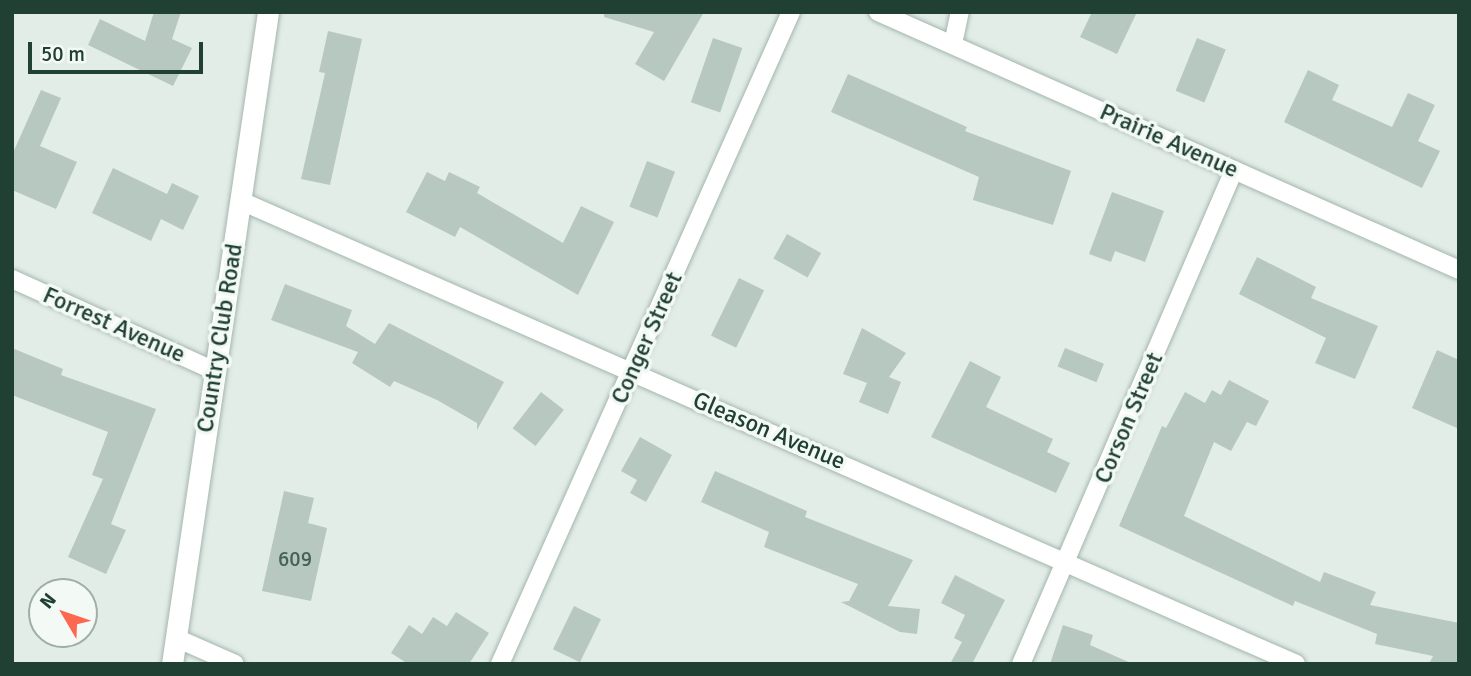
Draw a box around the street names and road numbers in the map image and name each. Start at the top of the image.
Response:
street label: Prairie Avenue [1095,98,1243,184]
street label: Country Club Road [191,241,249,435]
street label: Conger Street [605,268,689,408]
street label: Forrest Avenue [38,281,190,369]
street label: Corson Street [1088,348,1170,488]
street label: Gleason Avenue [688,386,850,476]

